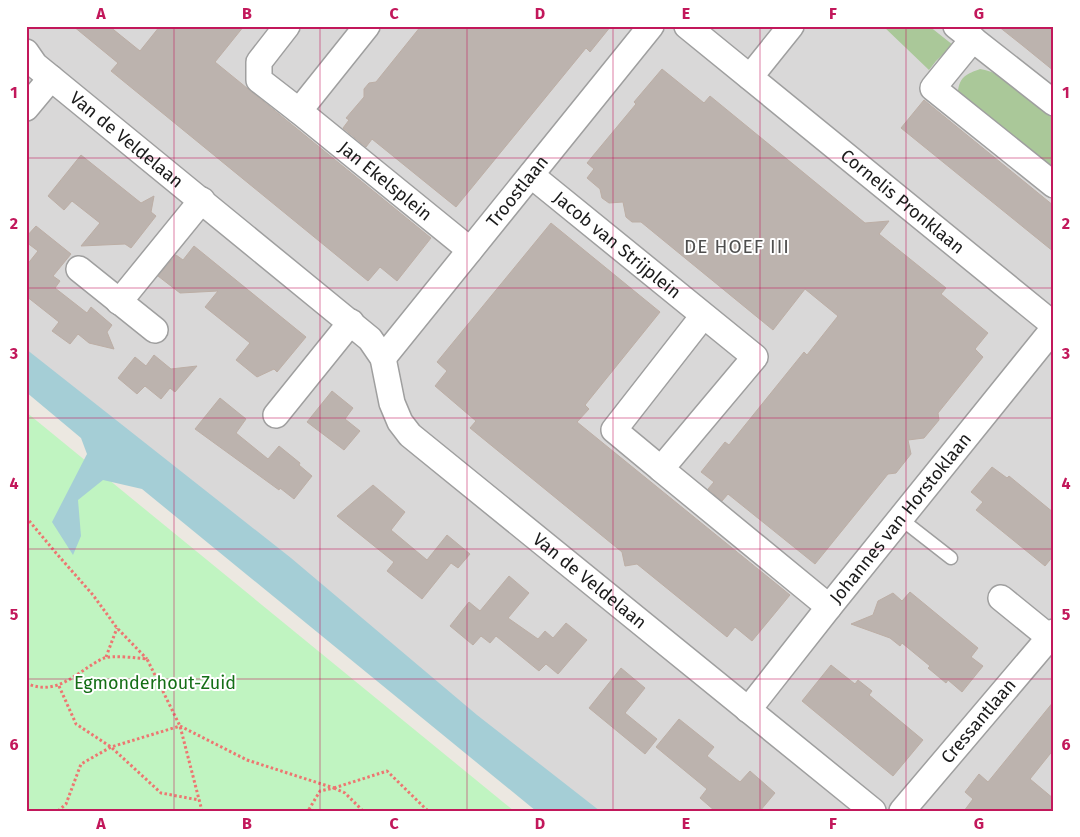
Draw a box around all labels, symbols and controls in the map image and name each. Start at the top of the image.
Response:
text: A [95,4,106,23]
text: B [242,4,252,23]
text: C [389,4,399,23]
text: D [535,4,545,23]
text: E [682,4,690,23]
text: F [829,4,837,23]
text: G [974,4,984,23]
text: 1 [10,83,18,102]
text: 1 [1062,83,1070,102]
street label: Van de Veldelaan [65,87,188,193]
street label: Jan Ekelsplein [334,137,436,226]
street label: Cornelis Pronklaan [836,145,969,259]
street label: Troostlaan [482,151,553,232]
street label: Jacob van Strijplein [549,187,685,303]
text: 2 [10,214,18,233]
text: 2 [1062,214,1070,233]
district label: DE HOEF III [684,235,790,258]
text: 3 [9,344,18,363]
text: 3 [1061,344,1070,363]
street label: Johannes van Horstoklaan [825,428,976,608]
text: 4 [9,474,19,493]
text: 4 [1061,474,1071,493]
street label: Van de Veldelaan [528,528,651,634]
text: 5 [10,605,19,624]
text: 5 [1062,605,1071,624]
park label: Egmonderhout-Zuid [74,672,236,694]
street label: Cressantlaan [936,674,1021,768]
text: 6 [9,735,19,754]
text: 6 [1061,735,1071,754]
text: A [95,814,106,833]
text: B [242,814,252,833]
text: C [389,814,399,833]
text: D [535,814,545,833]
text: E [682,814,690,833]
text: F [829,814,837,833]
text: G [974,814,984,833]

